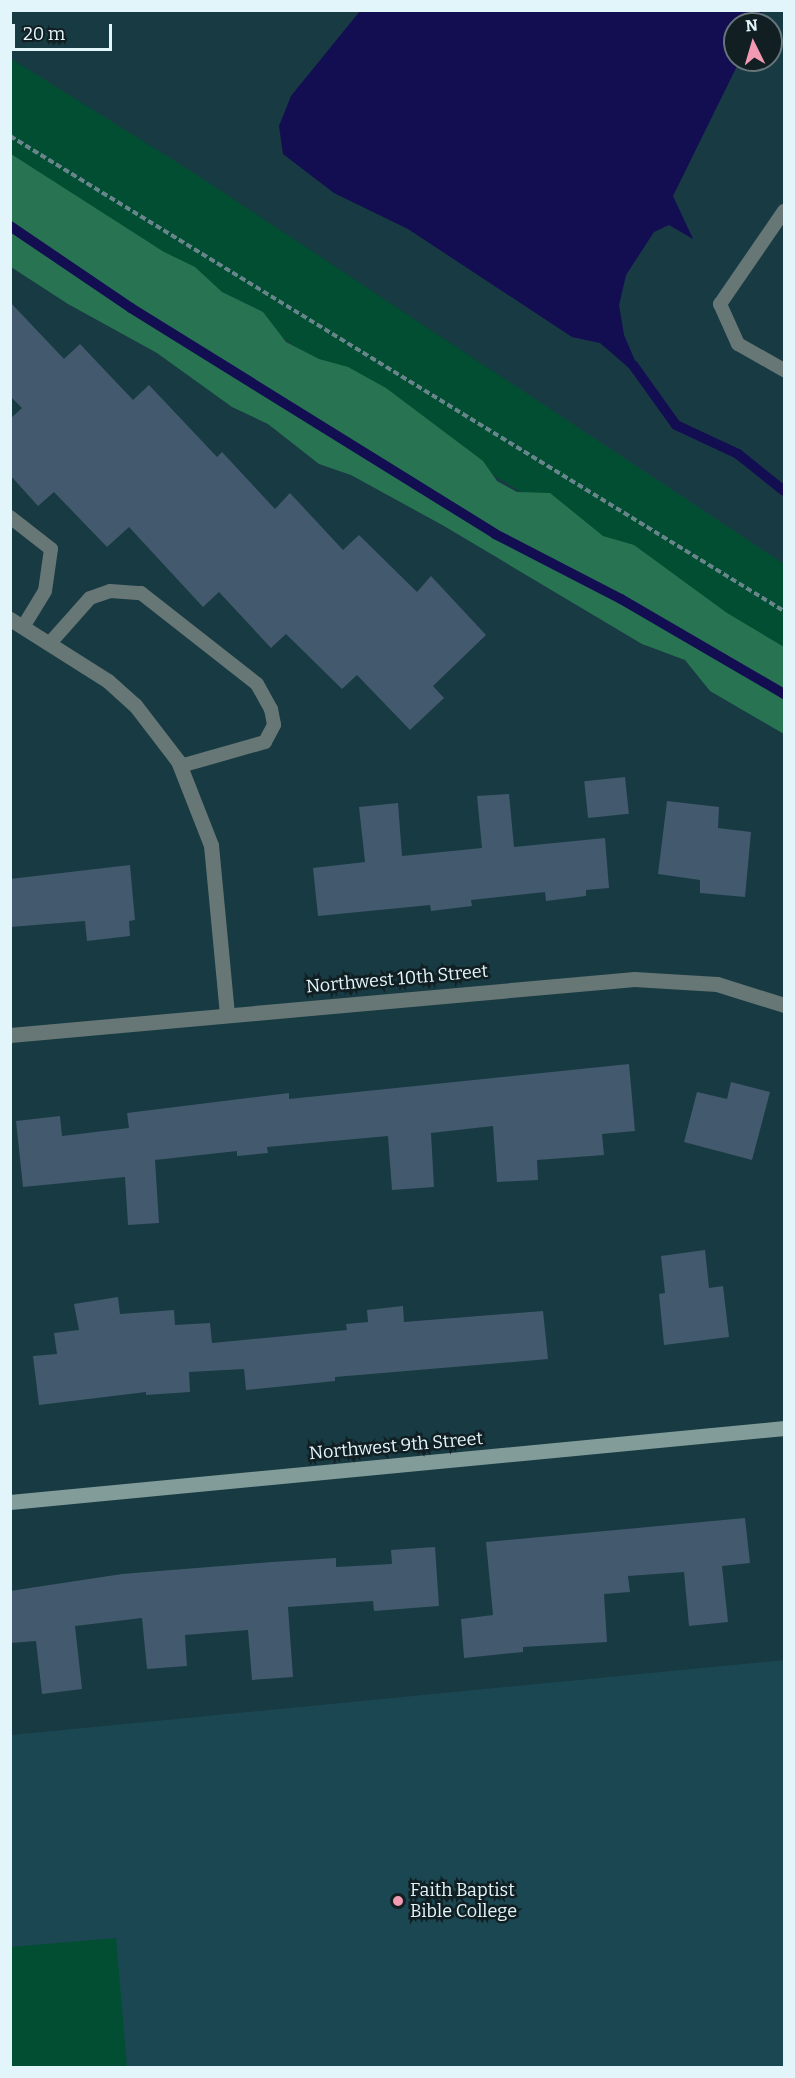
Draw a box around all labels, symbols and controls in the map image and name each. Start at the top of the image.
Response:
scale bar [15,12,116,50]
north arrow [723,12,783,72]
text: N [745,16,759,36]
text: 20 m [23,23,65,45]
street label: Northwest 10th Street [305,960,489,998]
street label: Northwest 9th Street [308,1428,484,1464]
place label: Faith Baptist Bible College [410,1880,517,1922]
marker: Faith Baptist Bible College [391,1894,405,1908]

